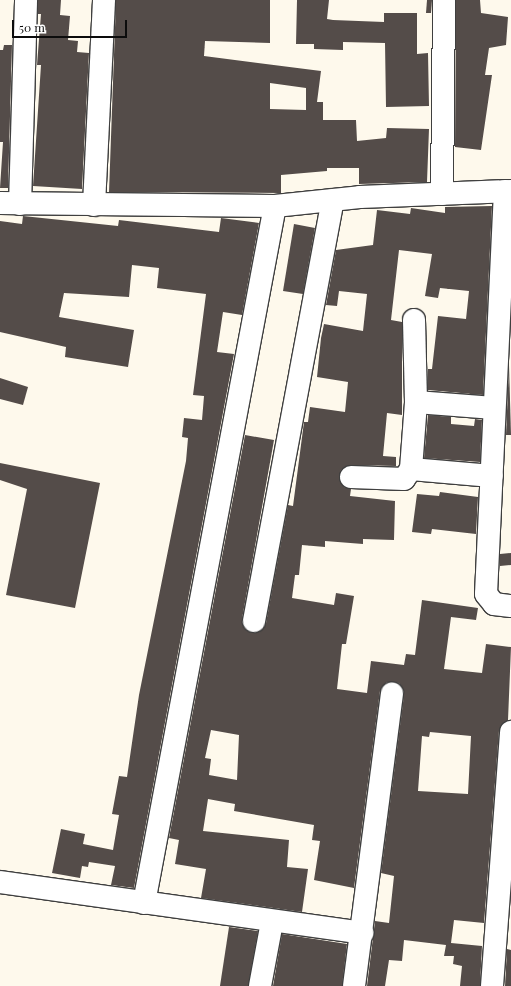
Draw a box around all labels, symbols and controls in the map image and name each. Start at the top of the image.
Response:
scale bar [14,12,129,38]
text: 50 m [19,19,45,35]

